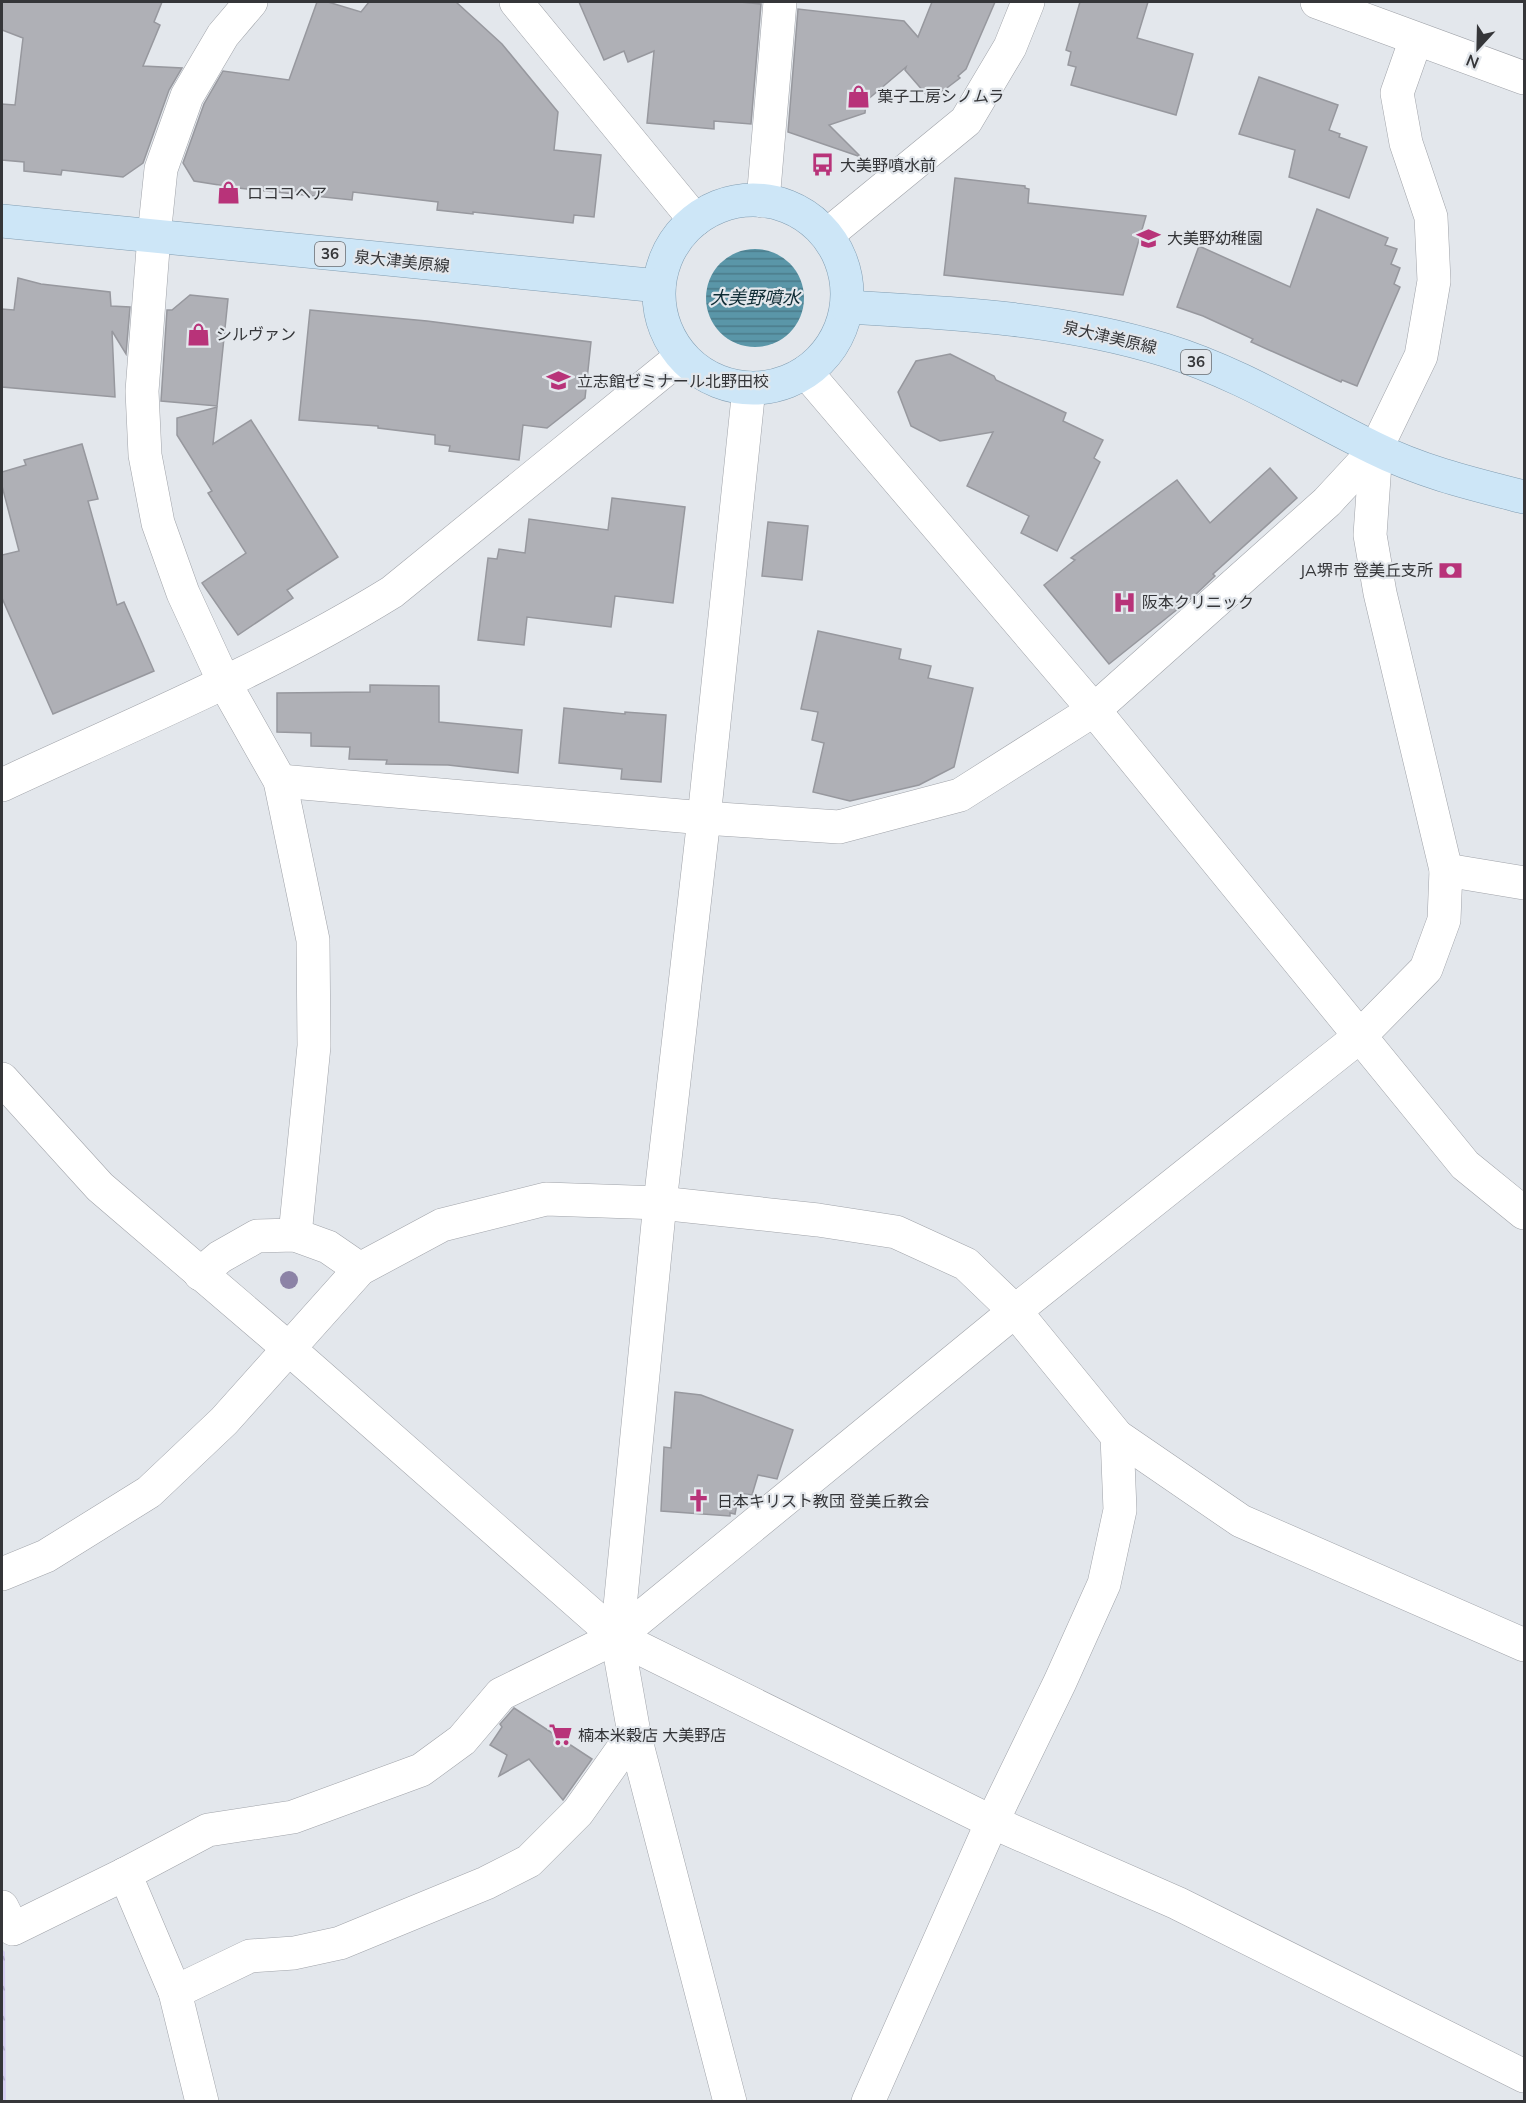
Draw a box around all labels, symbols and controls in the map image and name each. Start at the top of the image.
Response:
north arrow [1448,18,1508,78]
text: N [1463,50,1482,73]
shop icon: 菓子工房シノムラ [846,83,872,109]
place label: 菓子工房シノムラ [877,86,1004,106]
bus stop icon: 大美野噴水前 [809,152,835,178]
place label: 大美野噴水前 [840,155,936,175]
shop icon: ロココヘア [216,180,242,206]
place label: ロココヘア [247,183,327,203]
school or university icon: 大美野幼稚園 [1136,225,1162,251]
place label: 大美野幼稚園 [1167,228,1263,248]
road number: 36 [315,242,345,266]
street label: 泉大津美原線 [353,246,451,276]
water label: 大美野噴水 [710,286,802,309]
street label: 泉大津美原線 [1061,316,1159,358]
shop icon: シルヴァン [185,321,211,347]
place label: シルヴァン [216,324,296,344]
road number: 36 [1181,350,1211,374]
school or university icon: 立志館ゼミナール北野田校 [546,368,572,394]
place label: 立志館ゼミナール北野田校 [577,371,769,391]
bank icon: JA堺市 登美丘支所 [1438,557,1464,583]
place label: JA堺市 登美丘支所 [1300,560,1433,580]
hospital icon: 阪本クリニック [1111,589,1137,615]
place label: 阪本クリニック [1142,592,1254,612]
church icon: 日本キリスト教団 登美丘教会 [686,1488,712,1514]
place label: 日本キリスト教団 登美丘教会 [717,1491,929,1511]
supermarket icon: 楠本米穀店 大美野店 [547,1722,573,1748]
place label: 楠本米穀店 大美野店 [578,1725,726,1745]

